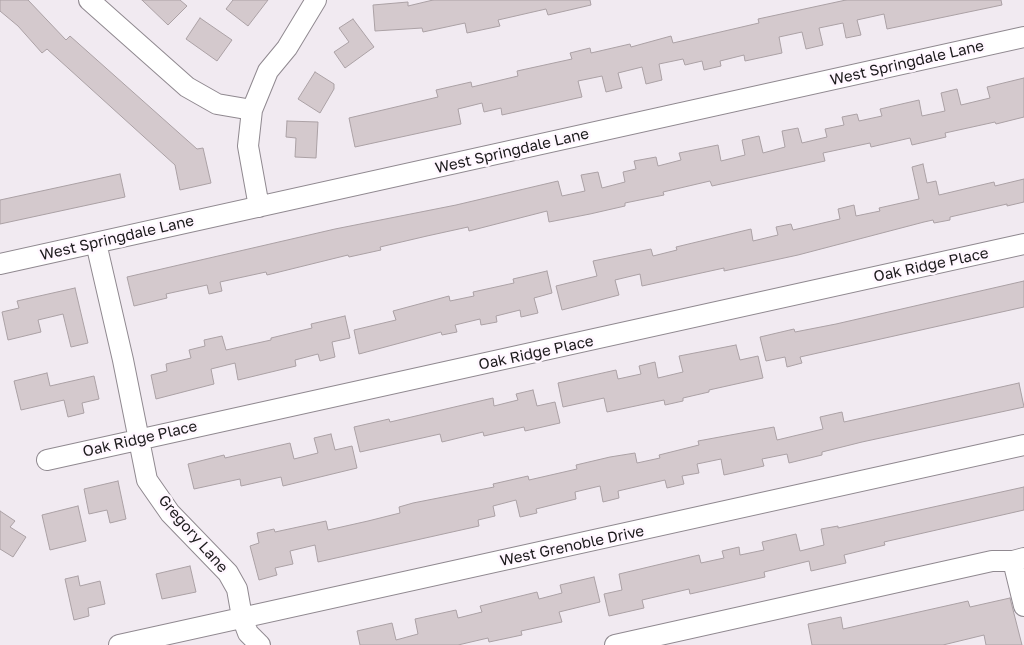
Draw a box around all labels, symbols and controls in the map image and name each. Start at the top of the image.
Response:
street label: West Springdale Lane [828,37,986,89]
street label: West Springdale Lane [433,125,591,177]
street label: West Springdale Lane [38,212,196,264]
street label: Oak Ridge Place [872,244,990,286]
street label: Oak Ridge Place [477,332,595,374]
street label: Oak Ridge Place [81,417,199,461]
street label: Gregory Lane [154,492,232,576]
street label: West Grenoble Drive [498,522,646,570]

